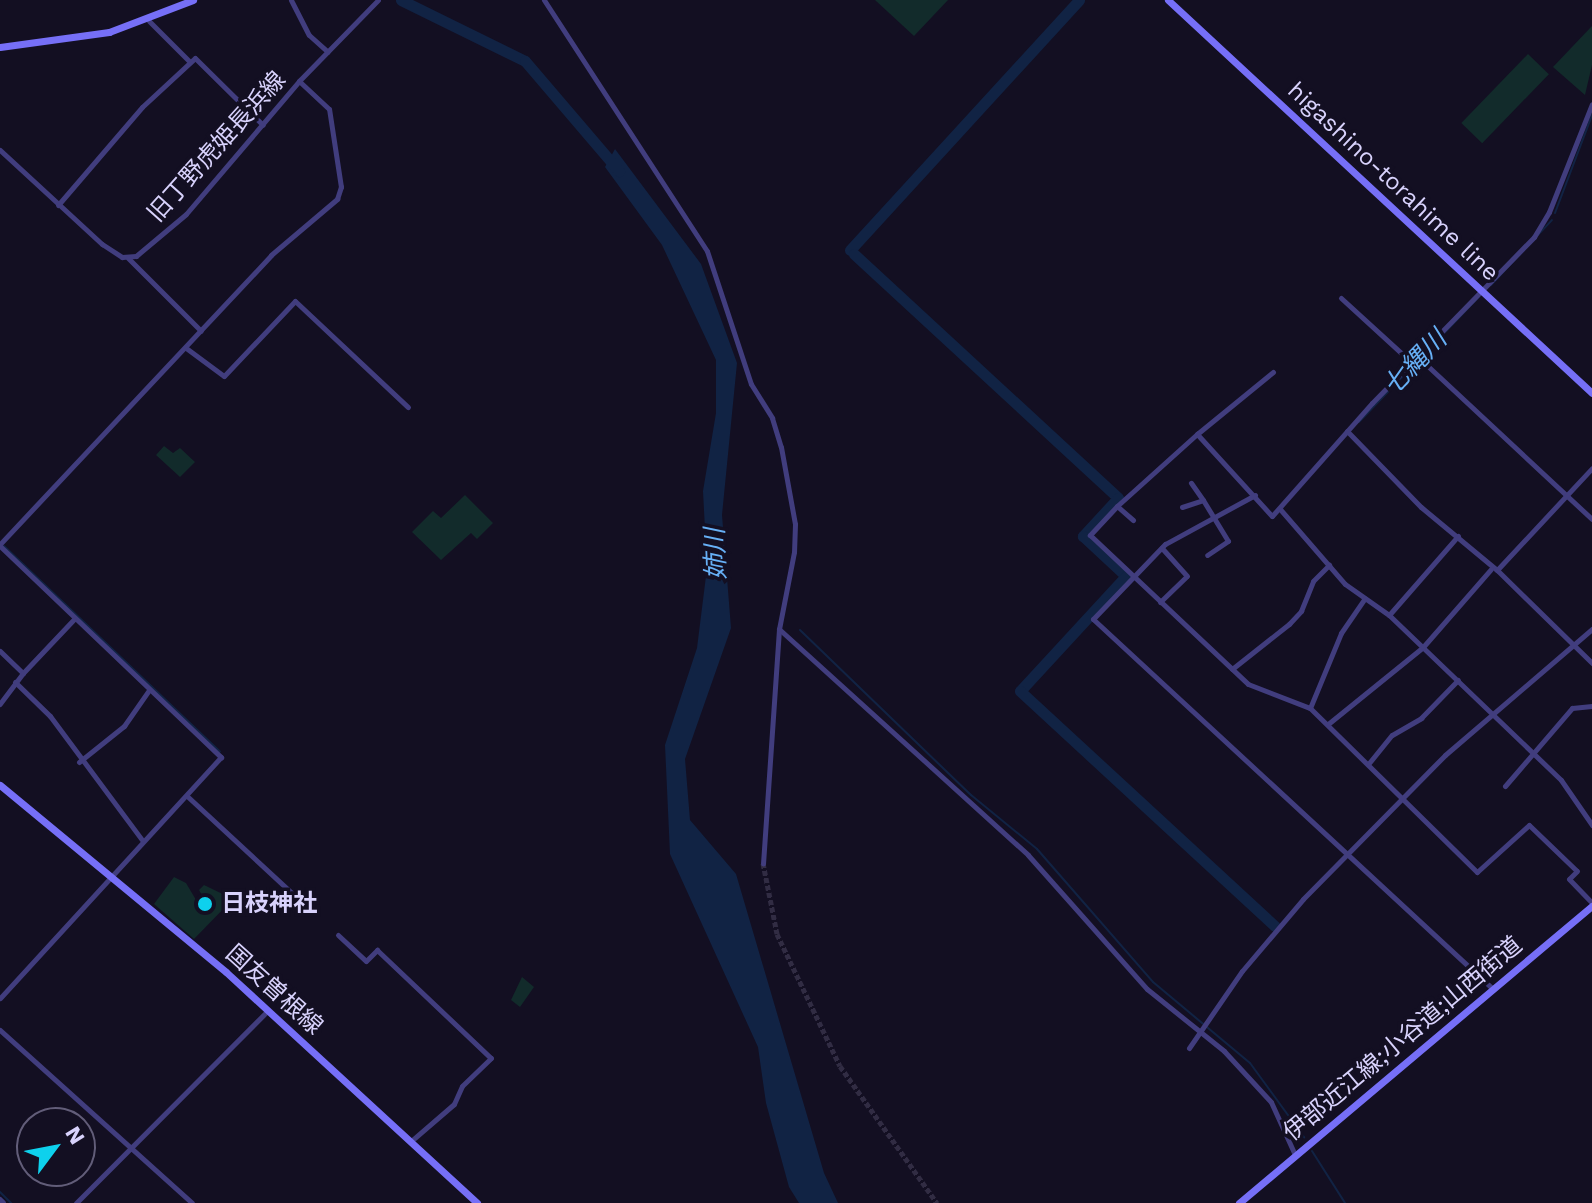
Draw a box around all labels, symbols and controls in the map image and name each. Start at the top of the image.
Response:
street label: 旧丁野虎姫長浜線 [142,66,292,228]
street label: higashino-torahime line [1281,77,1505,287]
water label: 七縄川 [1377,324,1453,402]
water label: 姉川 [700,527,732,581]
place label: 日枝神社 [221,890,317,918]
marker: 日枝神社 [196,895,214,913]
street label: 伊部近江線;小谷道;山西街道 [1278,931,1528,1147]
street label: 国友曽根線 [220,939,328,1041]
north arrow [16,1107,96,1187]
text: N [60,1122,90,1149]

